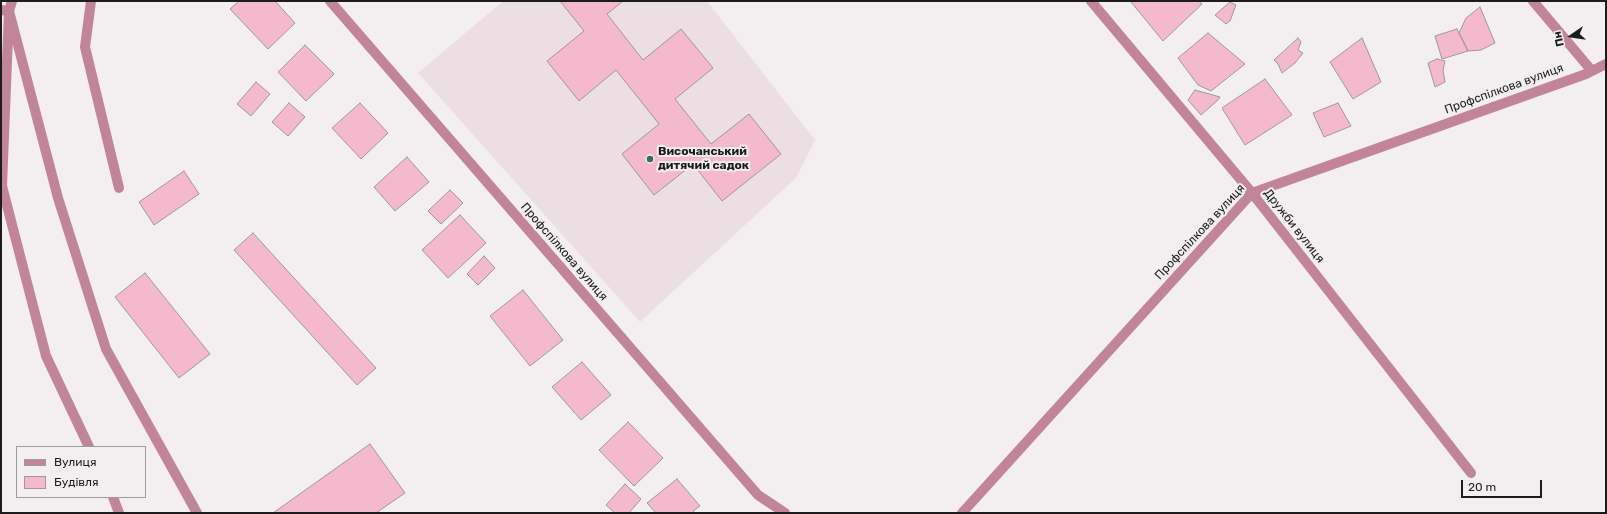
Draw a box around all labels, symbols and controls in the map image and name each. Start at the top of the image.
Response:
north arrow [1551,16,1591,56]
text: Пн [1551,30,1567,48]
street label: Профспілкова вулиця [1443,61,1565,117]
place label: Височанський дитячий садок [658,145,749,173]
marker: Височанський дитячий садок [645,154,655,164]
street label: Профспілкова вулиця [1152,181,1248,283]
street label: Дружби вулиця [1261,186,1327,266]
street label: Профспілкова вулиця [517,200,611,304]
legend [16,446,146,498]
text: Вулиця [54,455,96,469]
scale bar [1463,472,1544,498]
text: Будівля [54,475,99,489]
text: 20 m [1468,480,1496,494]

